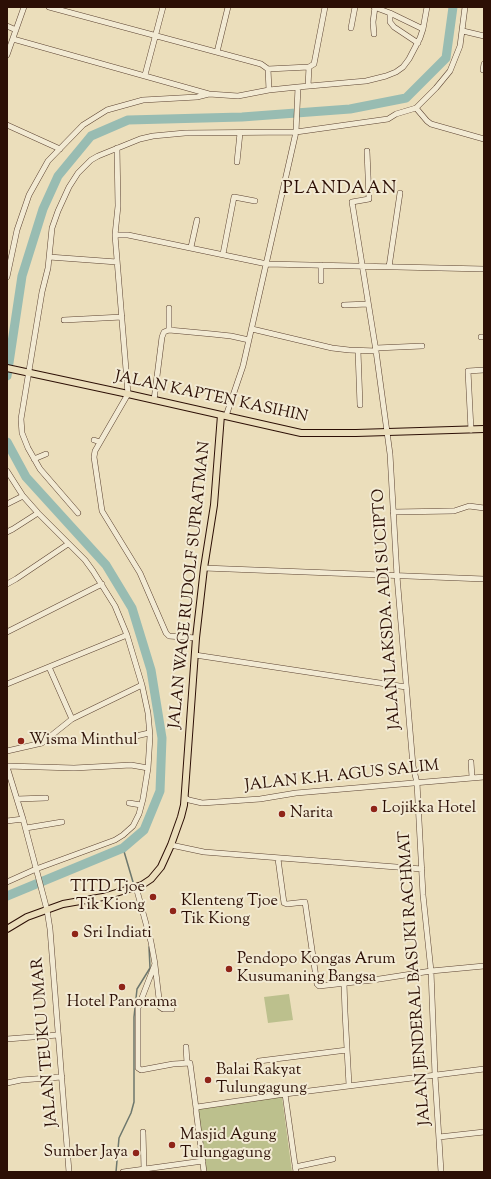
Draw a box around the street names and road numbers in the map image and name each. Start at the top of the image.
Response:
street label: JALAN KAPTEN KASIHIN [113,368,309,428]
street label: JALAN WAGE RUDOLF SUPRATMAN [166,441,216,729]
street label: JALAN LAKSDA. ADI SUCIPTO [370,488,406,730]
street label: JALAN K.H. AGUS SALIM [244,757,440,797]
street label: JALAN JENDERAL BASUKI RACHMAT [396,830,436,1126]
street label: JALAN TEUKU UMAR [29,956,63,1128]

